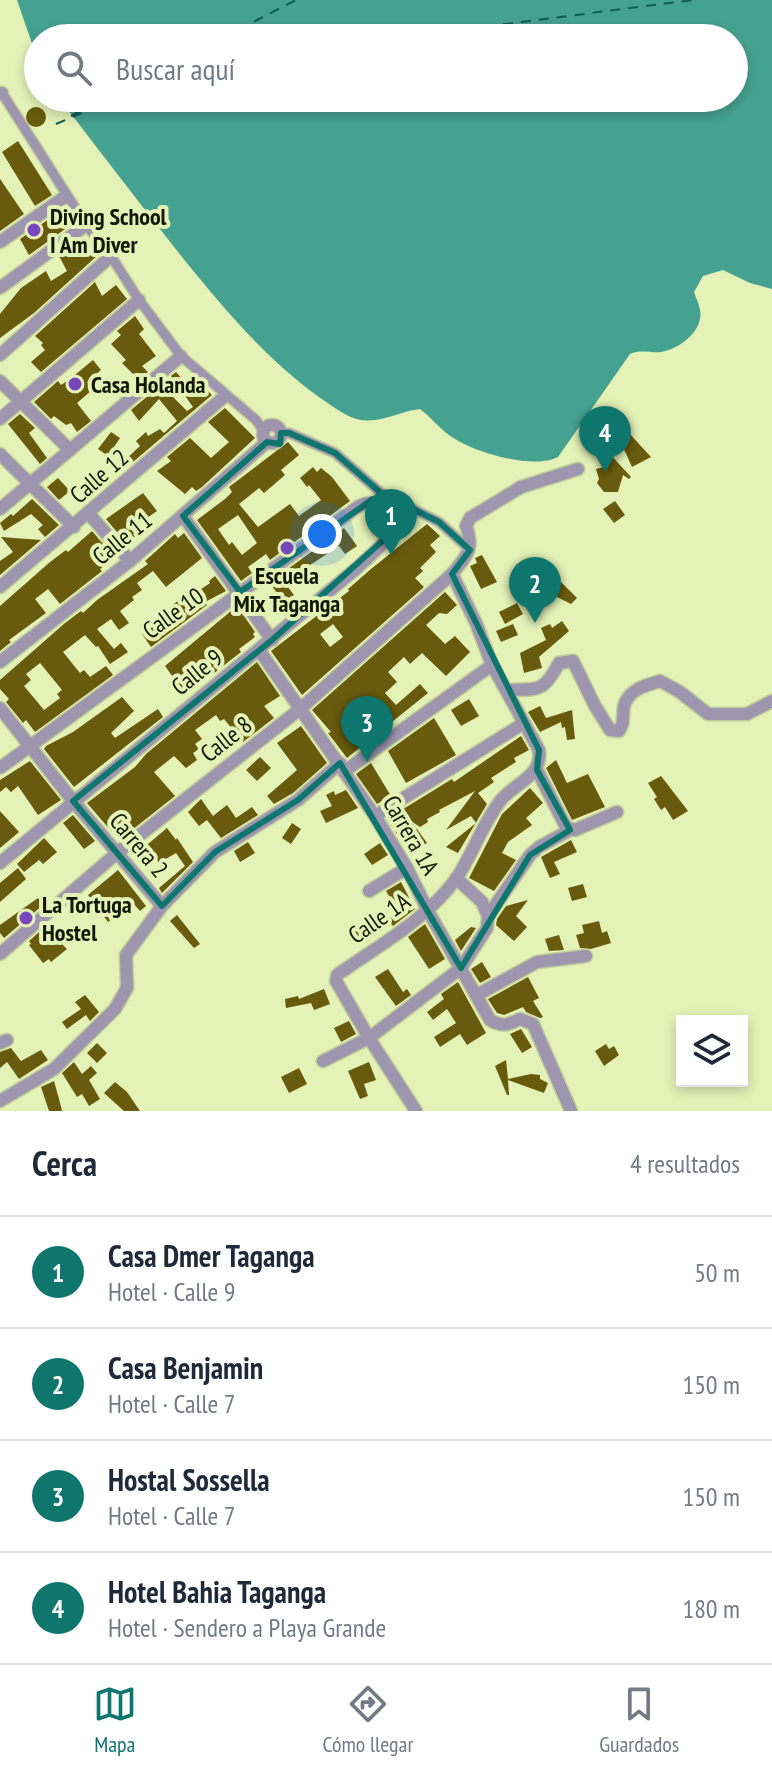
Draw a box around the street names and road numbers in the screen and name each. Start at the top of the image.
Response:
street label: Calle 12 [63,442,135,510]
street label: Calle 11 [86,505,158,571]
street label: Calle 10 [136,580,210,646]
street label: Calle 9 [165,642,229,702]
street label: Calle 8 [194,709,258,769]
street label: Carrera 1A [376,790,446,881]
street label: Carrera 2 [103,806,175,884]
street label: Calle 1A [342,885,417,950]

